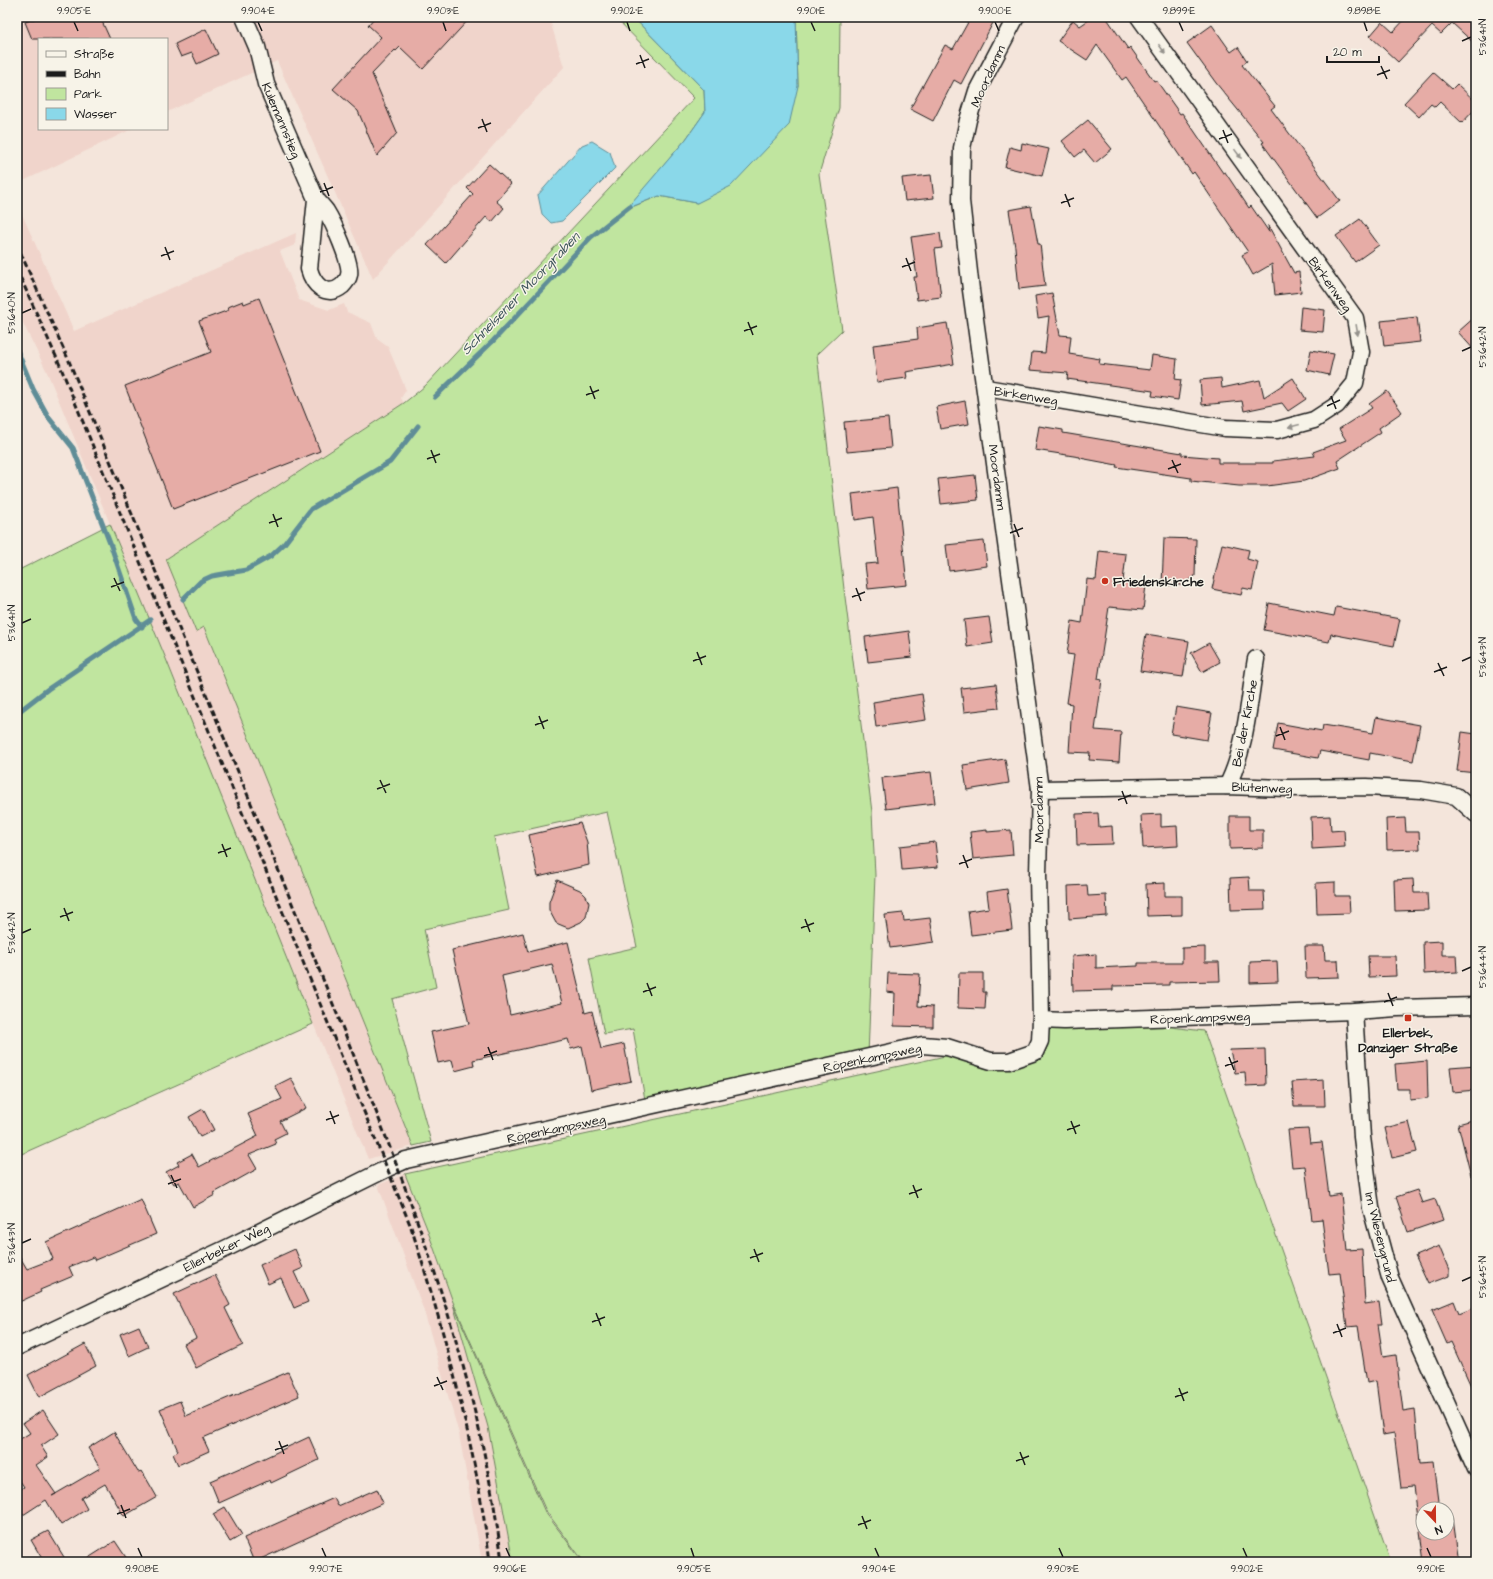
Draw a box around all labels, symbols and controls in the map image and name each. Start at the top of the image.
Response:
text: 9.905°E [57,4,91,18]
text: 9.904°E [241,4,275,18]
text: 9.903°E [427,4,459,18]
text: 9.902°E [611,4,644,18]
text: 9.901°E [797,4,825,18]
text: 9.900°E [978,4,1012,18]
text: 9.899°E [1162,4,1196,18]
text: 9.898°E [1347,4,1381,18]
text: 53.641°N [1476,19,1490,55]
legend [38,38,168,130]
scale bar [1327,38,1379,64]
street label: Moordamm [966,42,1010,110]
one-way arrow [1158,43,1166,54]
text: 20 m [1333,44,1362,61]
text: Straße [74,46,115,63]
text: Bahn [74,66,101,83]
street label: Kulemannstieg [256,80,305,162]
text: Park [74,86,102,103]
text: Wasser [74,106,117,123]
one-way arrow [1234,149,1242,160]
water label: Schnelsener Moorgraben [457,227,585,359]
street label: Birkenweg [1303,253,1356,317]
text: 53.640°N [5,292,19,334]
one-way arrow [1354,324,1360,336]
text: 53.642°N [1476,327,1490,367]
street label: Birkenweg [993,382,1059,411]
one-way arrow [1288,423,1300,429]
street label: Moordamm [983,443,1011,512]
place label: Friedenskirche [1113,573,1204,591]
marker: Friedenskirche [1100,576,1110,586]
text: 53.641°N [5,605,19,641]
text: 53.643°N [1476,637,1490,677]
street label: Bei der Kirche [1228,678,1262,768]
street label: Moordamm [1029,776,1049,843]
street label: Blütenweg [1231,778,1293,799]
text: 53.642°N [5,913,19,953]
text: 53.644°N [1476,946,1490,988]
street label: Röpenkampsweg [1150,1007,1251,1030]
marker: Ellerbek, Danziger Straße [1403,1013,1413,1023]
place label: Ellerbek, Danziger Straße [1358,1024,1458,1059]
street label: Röpenkampsweg [821,1039,924,1078]
street label: Röpenkampsweg [505,1110,608,1149]
street label: Im Wiesengrund [1359,1190,1400,1285]
street label: Ellerbeker Weg [180,1219,273,1277]
text: 53.643°N [5,1223,19,1263]
text: 53.645°N [1476,1256,1490,1298]
north arrow [1415,1501,1455,1541]
text: N [1432,1522,1445,1538]
text: 9.908°E [125,1562,159,1576]
text: 9.907°E [309,1562,343,1576]
text: 9.906°E [493,1562,527,1576]
text: 9.905°E [677,1562,711,1576]
text: 9.904°E [862,1562,896,1576]
text: 9.903°E [1047,1562,1079,1576]
text: 9.902°E [1231,1562,1264,1576]
text: 9.901°E [1417,1562,1445,1576]

